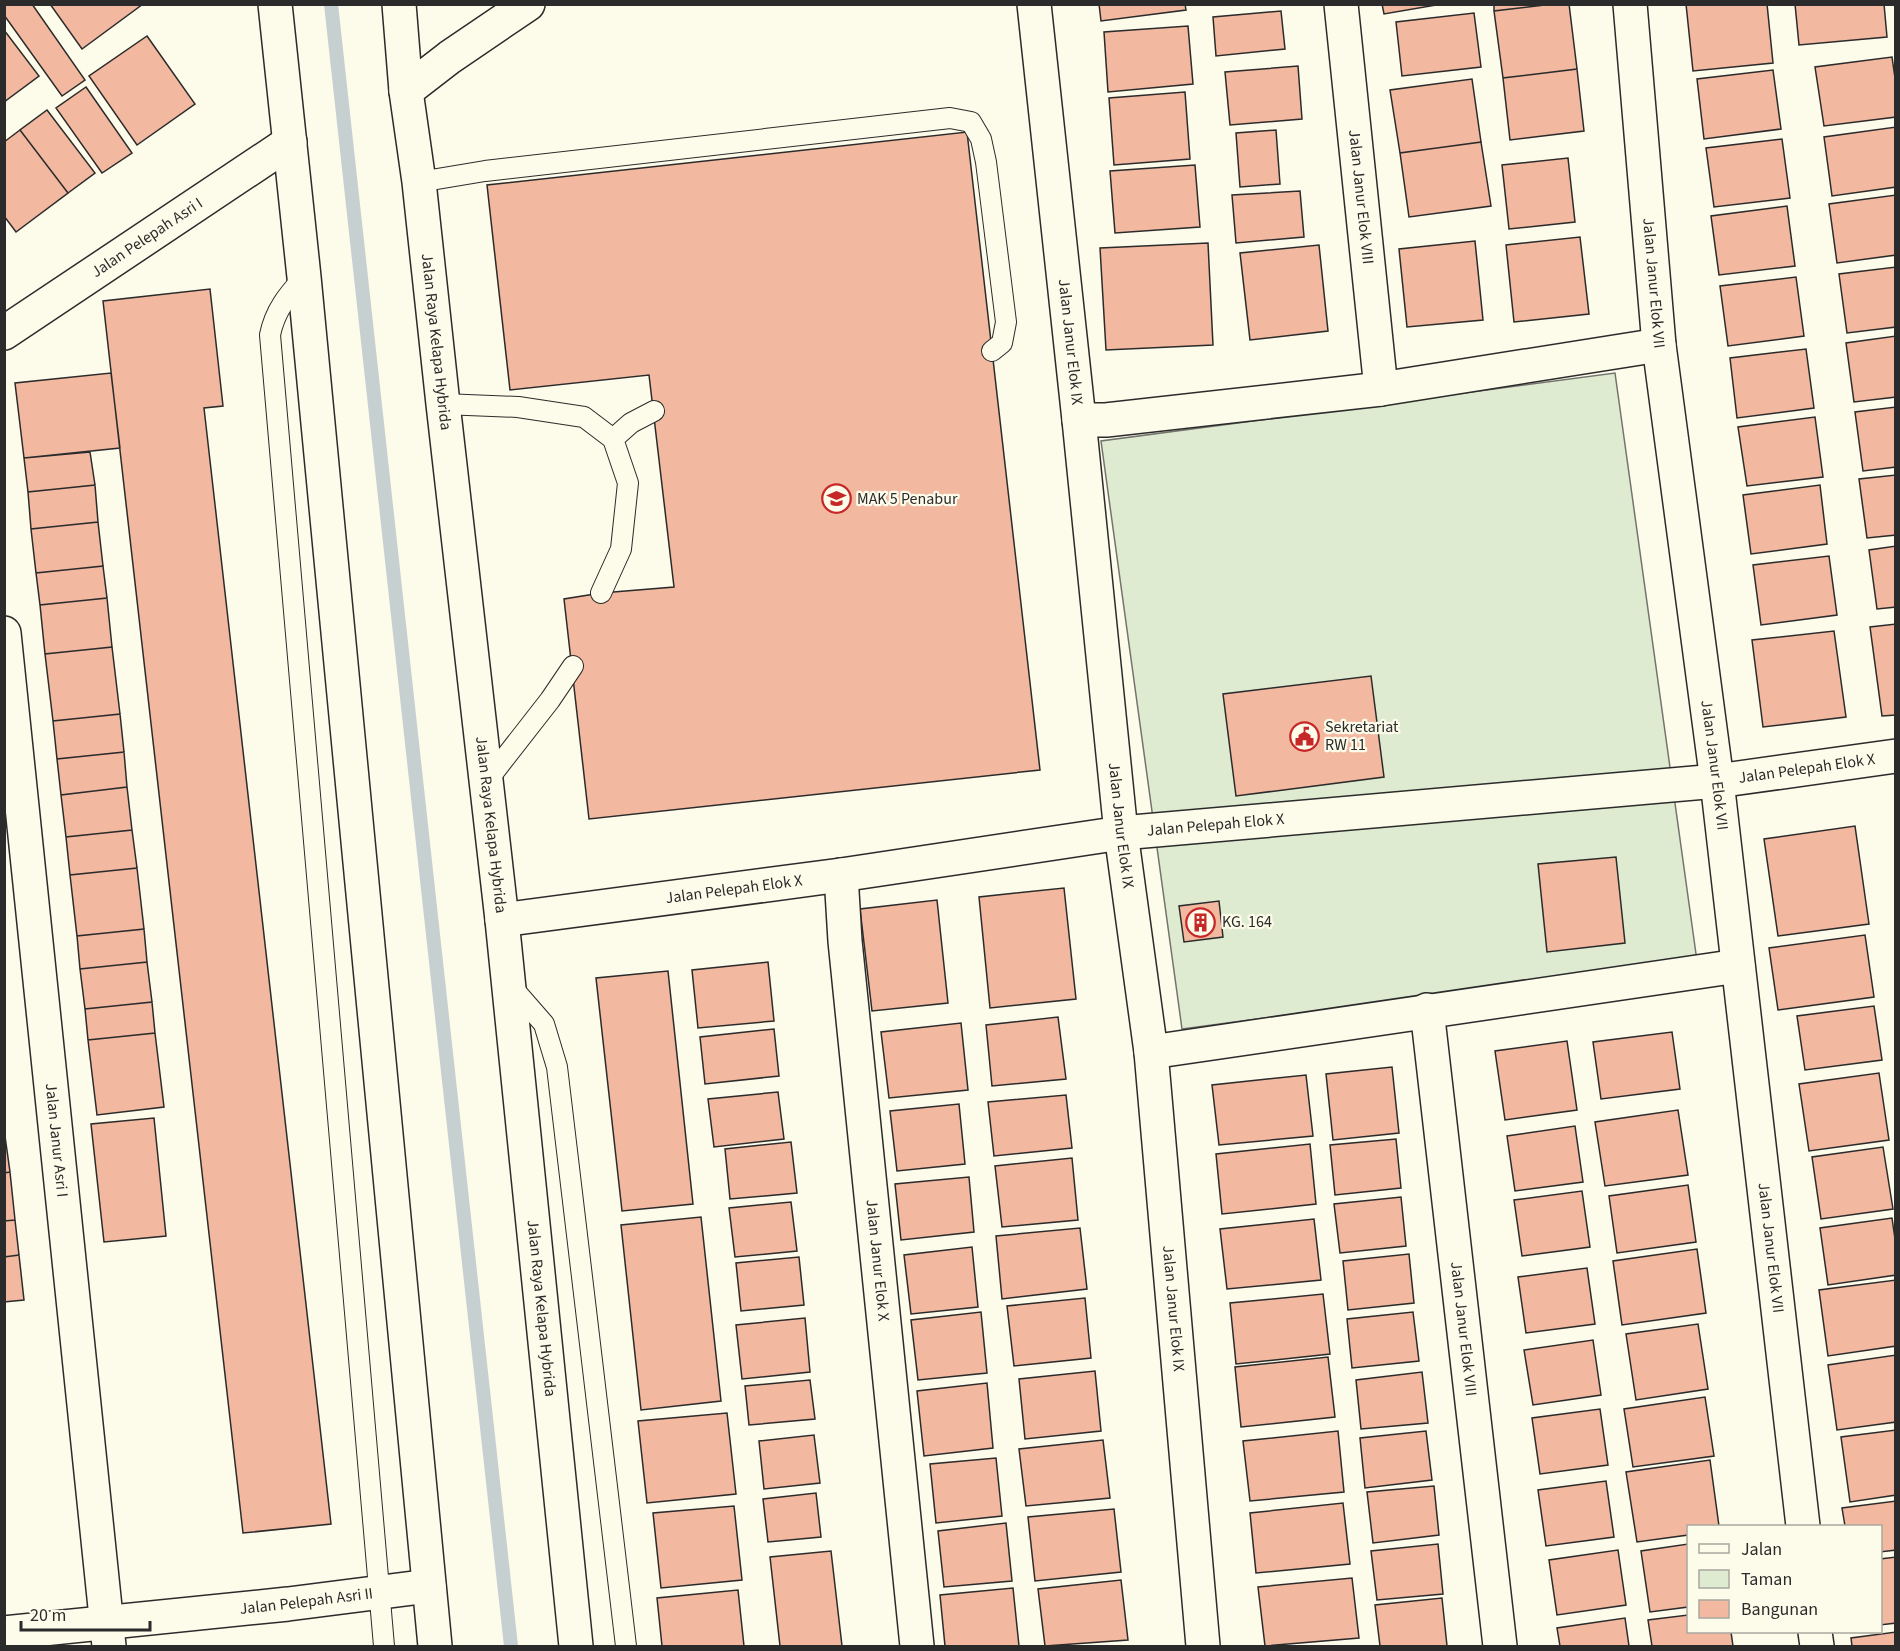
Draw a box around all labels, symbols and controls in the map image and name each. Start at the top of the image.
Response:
street label: Jalan Janur Elok VIII [1343,129,1379,265]
street label: Jalan Pelepah Asri I [87,192,207,283]
street label: Jalan Janur Elok VII [1637,217,1670,350]
street label: Jalan Raya Kelapa Hybrida [416,252,457,432]
street label: Jalan Janur Elok IX [1053,278,1088,406]
school or university icon: MAK 5 Penabur [820,483,852,515]
place label: MAK 5 Penabur [857,488,958,510]
street label: Jalan Janur Elok VII [1695,699,1734,831]
place label: Sekretariat RW 11 [1325,716,1399,756]
public building icon: Sekretariat RW 11 [1288,720,1320,752]
street label: Jalan Raya Kelapa Hybrida [470,735,512,914]
street label: Jalan Pelepah Elok X [1737,748,1877,789]
street label: Jalan Janur Elok IX [1103,761,1139,890]
street label: Jalan Pelepah Elok X [1146,808,1285,842]
street label: Jalan Pelepah Elok X [664,869,804,909]
building icon: KG. 164 [1185,906,1217,938]
place label: KG. 164 [1222,911,1272,933]
street label: Jalan Janur Asri I [40,1082,73,1198]
street label: Jalan Janur Elok VII [1752,1182,1789,1314]
street label: Jalan Janur Elok X [860,1198,895,1322]
street label: Jalan Raya Kelapa Hybrida [522,1219,562,1398]
street label: Jalan Janur Elok IX [1157,1244,1190,1372]
street label: Jalan Janur Elok VIII [1445,1261,1482,1397]
legend [1687,1525,1882,1633]
text: Jalan [1741,1537,1782,1562]
text: Taman [1741,1567,1792,1592]
street label: Jalan Pelepah Asri II [239,1582,374,1620]
scale bar [21,1594,150,1632]
text: Bangunan [1741,1597,1818,1622]
text: 20 m [30,1603,66,1628]

